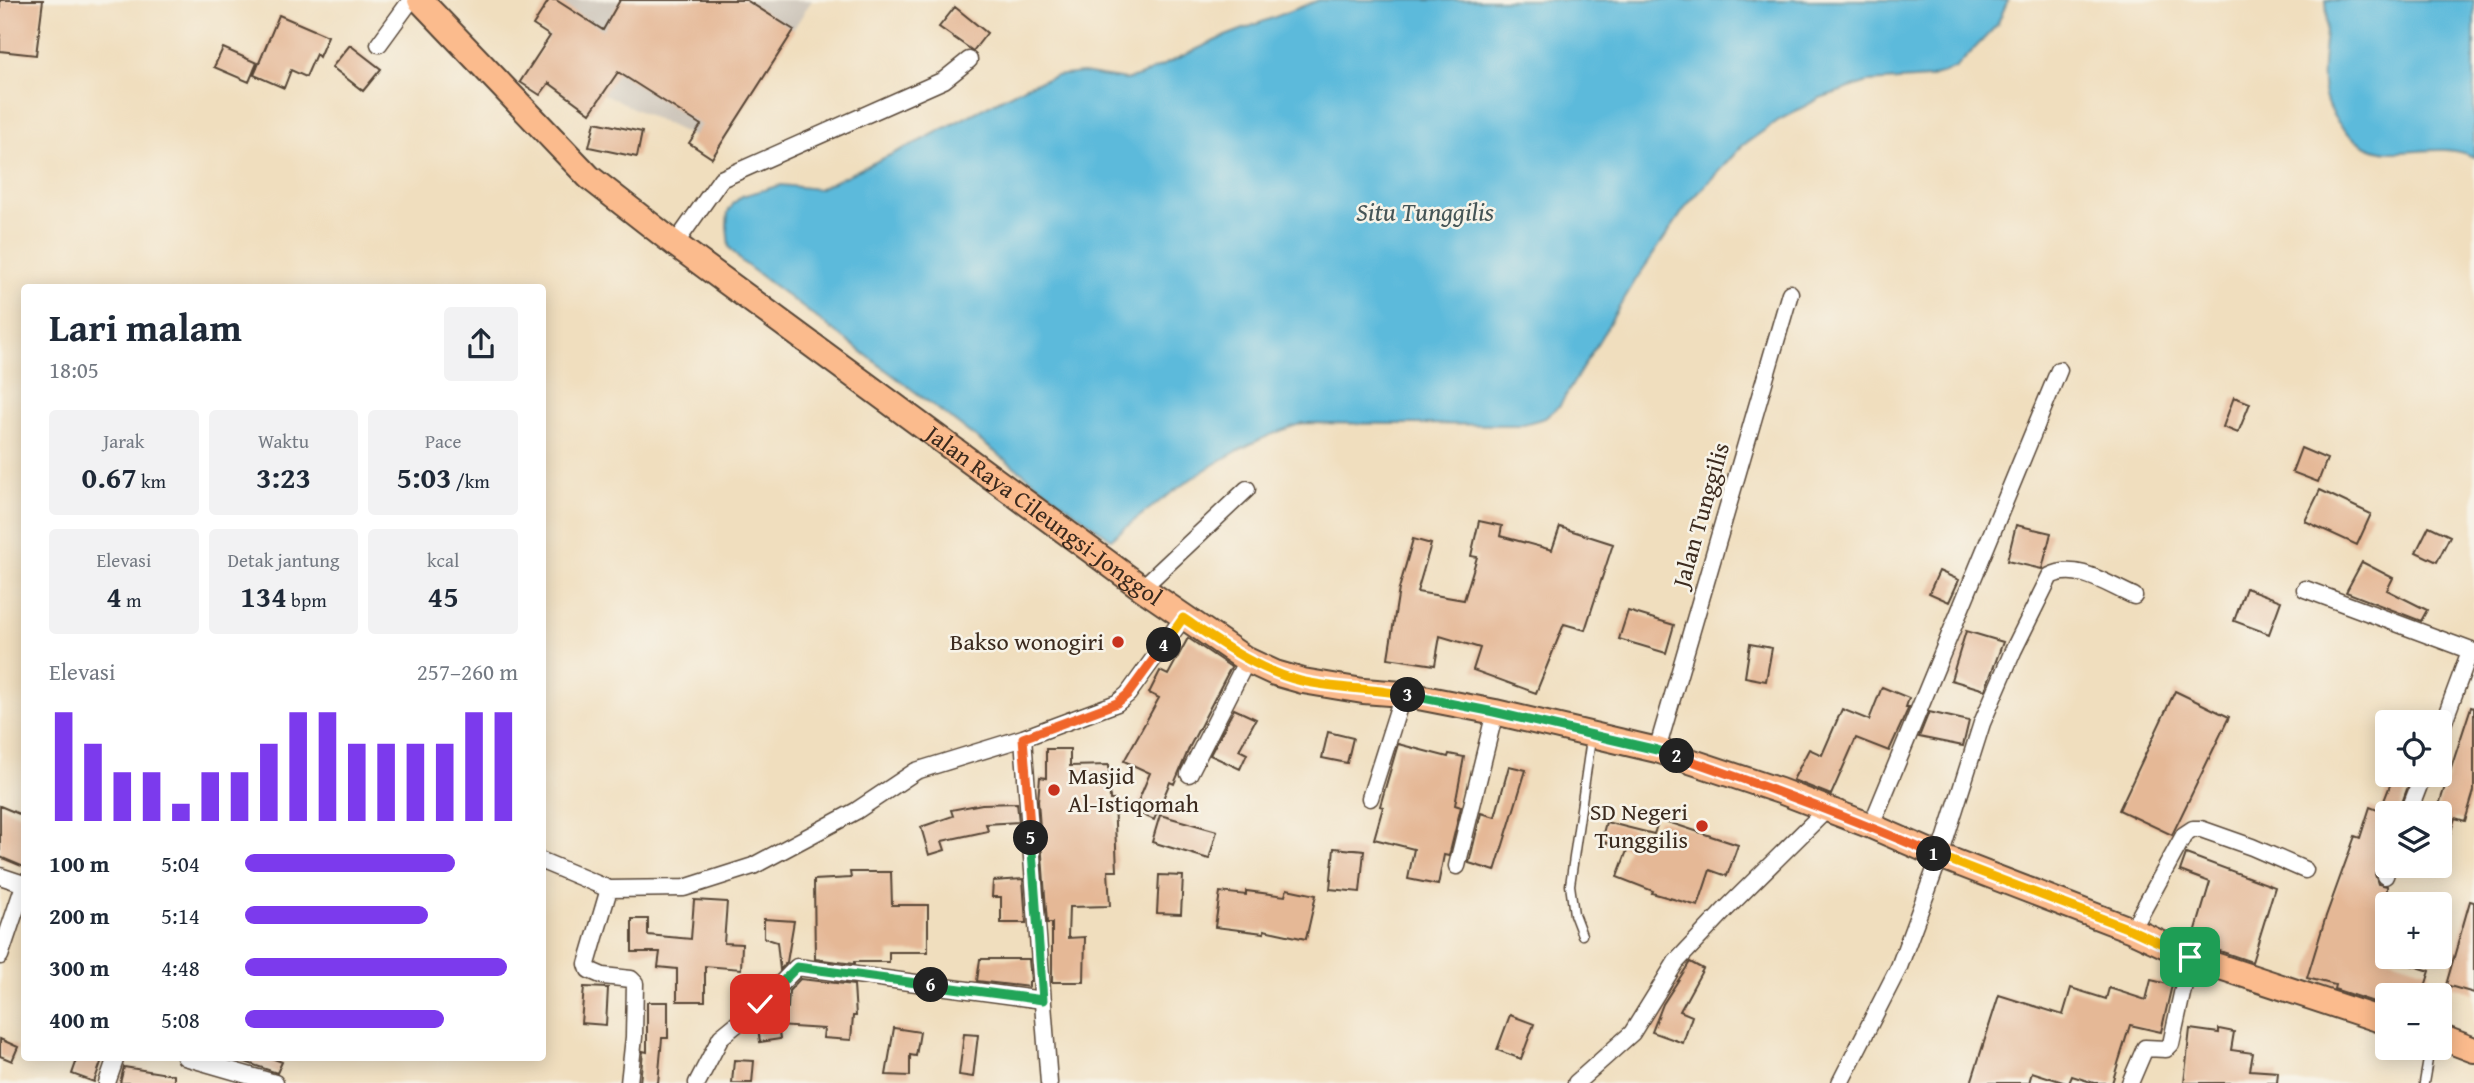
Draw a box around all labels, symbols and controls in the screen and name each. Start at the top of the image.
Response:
water label: Situ Tunggilis [1356,192,1495,231]
text: Lari malam [49,299,242,355]
button: share [444,307,518,381]
text: 18:05 [49,353,99,386]
street label: Jalan Raya Cileungsi-Jonggol [916,415,1170,614]
text: Jarak [103,427,144,455]
text: Waktu [258,427,309,455]
text: Pace [425,427,461,455]
street label: Jalan Tunggilis [1662,438,1738,594]
text: 0.67 [82,455,137,499]
text: 3:23 [256,455,311,499]
text: 5:03 [396,455,452,499]
text: km [137,467,166,495]
text: /km [452,467,490,495]
text: Elevasi [96,546,151,574]
text: Detak jantung [228,546,339,574]
text: kcal [427,546,459,574]
text: 4 [106,574,122,618]
text: 134 [240,574,287,618]
text: 45 [428,574,459,618]
text: m [122,586,141,614]
text: bpm [287,586,327,614]
place label: Bakso wonogiri [950,624,1104,659]
pin: 4 [1146,628,1182,662]
text: 4 [1159,630,1168,658]
marker: Bakso wonogiri [1110,634,1126,650]
text: Elevasi [49,655,115,688]
text: 257–260 m [417,655,518,688]
pin: 3 [1390,678,1426,712]
text: 3 [1403,680,1412,708]
map controls [2375,710,2452,1060]
button: locate [2375,710,2452,787]
pin: 2 [1660,738,1694,774]
text: 2 [1672,741,1681,769]
place label: Masjid Al-Istiqomah [1068,758,1199,821]
marker: Masjid Al-Istiqomah [1046,782,1062,798]
place label: SD Negeri Tunggilis [1590,794,1688,857]
button: layers [2375,801,2452,878]
marker: SD Negeri Tunggilis [1694,818,1710,834]
pin: 5 [1014,820,1048,856]
text: 5 [1026,823,1035,851]
pin: 1 [1916,836,1952,872]
text: 1 [1929,839,1938,867]
text: 100 m [49,847,110,880]
text: 5:04 [161,847,200,880]
button: + [2375,892,2452,969]
text: 200 m [49,899,110,932]
text: 5:14 [161,899,200,932]
pin [2160,927,2220,987]
icon: arrive [2171,938,2209,976]
text: 300 m [49,951,110,984]
text: 4:48 [161,951,200,984]
pin: 6 [914,968,948,1002]
text: 6 [926,970,935,998]
pin [730,974,790,1034]
button: − [2375,983,2452,1060]
icon: check [741,985,779,1023]
text: 400 m [49,1003,110,1036]
text: 5:08 [161,1003,200,1036]

